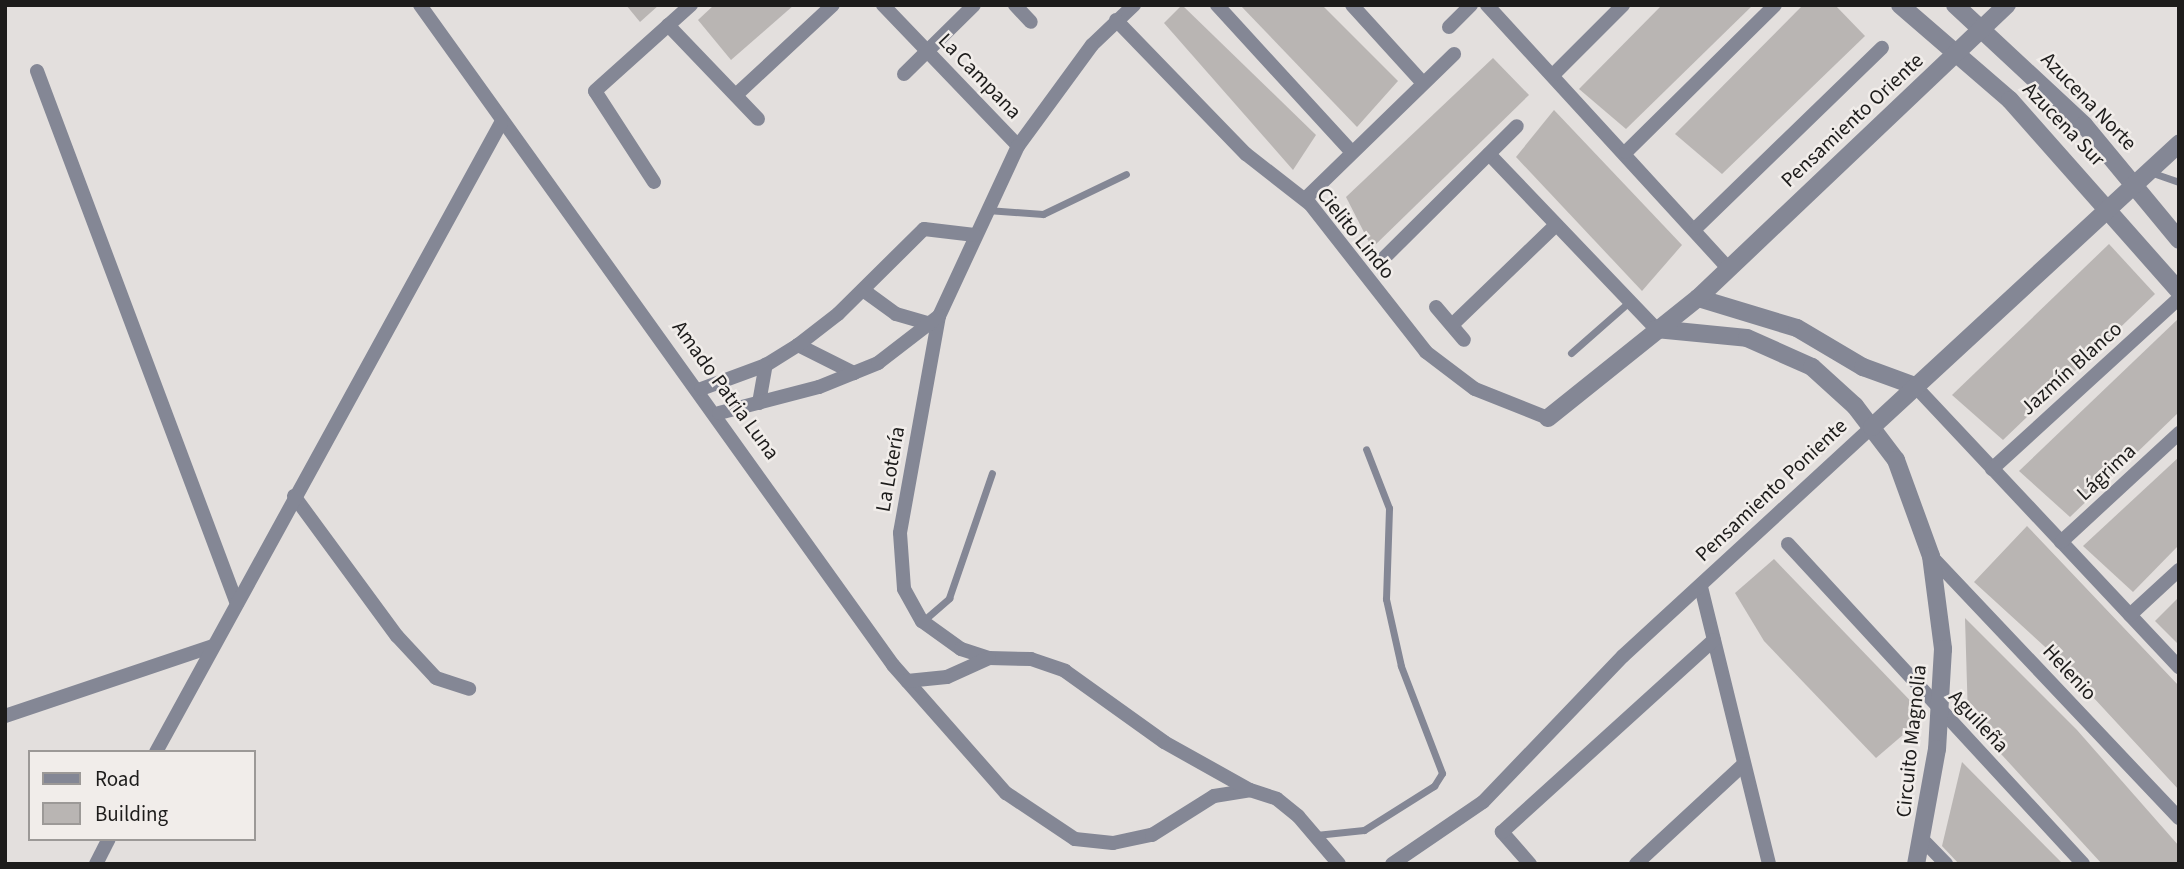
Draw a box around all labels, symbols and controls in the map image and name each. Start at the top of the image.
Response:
street label: La Campana [933,28,1027,124]
street label: Azucena Norte [2036,47,2142,155]
street label: Pensamiento Oriente [1776,48,1928,192]
street label: Azucena Sur [2018,77,2110,171]
street label: Cielito Lindo [1311,182,1401,284]
street label: Amado Patria Luna [667,316,785,464]
street label: Jazmín Blanco [2015,316,2127,420]
street label: Pensamiento Poniente [1690,413,1852,567]
street label: La Lotería [870,424,910,514]
street label: Lágrima [2071,438,2141,506]
street label: Helenio [2038,639,2102,705]
street label: Circuito Magnolia [1890,664,1932,818]
street label: Aguileña [1944,684,2014,758]
legend [28,750,256,841]
text: Road [95,764,140,794]
text: Building [95,799,168,829]

